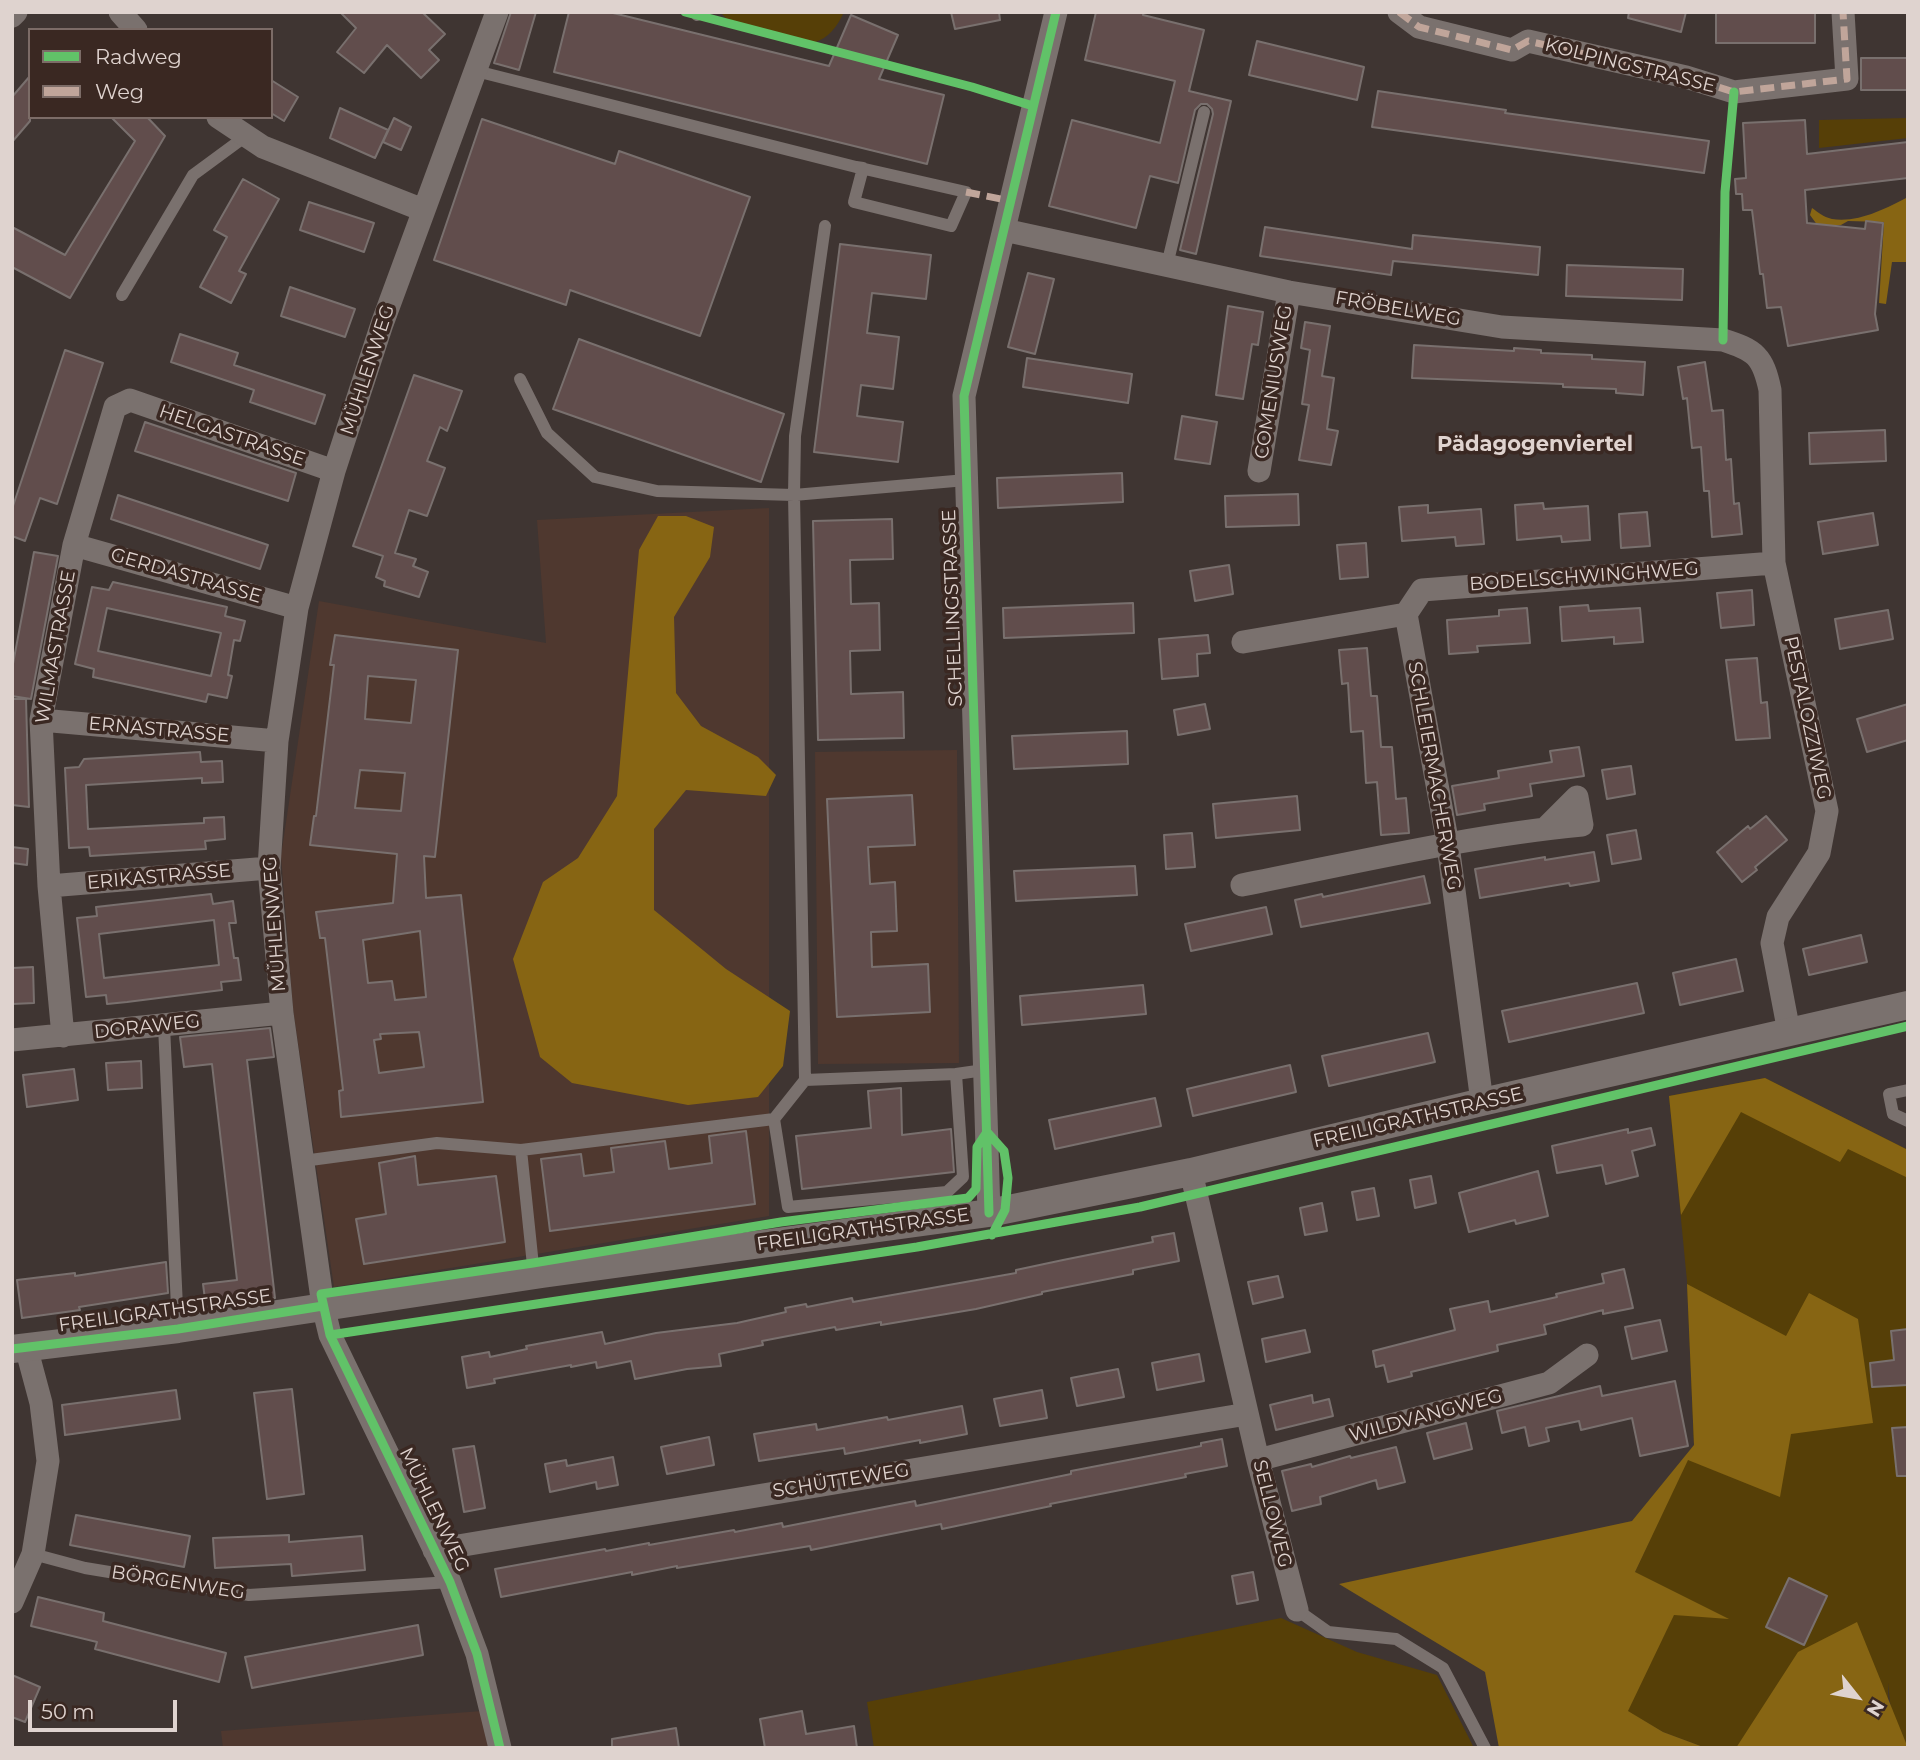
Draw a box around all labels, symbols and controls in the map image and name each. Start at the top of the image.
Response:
legend [28,28,273,119]
street label: KOLPINGSTRASSE [1542,34,1718,98]
text: Radweg [95,44,182,69]
text: Weg [95,79,144,104]
street label: FRÖBELWEG [1333,287,1463,331]
street label: MÜHLENWEG [336,302,400,438]
street label: COMENIUSWEG [1251,303,1297,461]
street label: HELGASTRASSE [156,400,308,472]
district label: Pädagogenviertel [1437,432,1633,458]
street label: SCHELLINGSTRASSE [938,509,968,707]
street label: GERDASTRASSE [108,544,264,608]
street label: BODELSCHWINGHWEG [1468,558,1700,596]
street label: WILMASTRASSE [31,569,81,725]
street label: PESTALOZZIWEG [1779,634,1835,802]
street label: SCHLEIERMACHERWEG [1403,660,1465,892]
street label: ERNASTRASSE [88,712,230,748]
street label: MÜHLENWEG [259,855,291,993]
street label: ERIKASTRASSE [86,859,232,895]
street label: DORAWEG [93,1010,201,1044]
street label: FREILIGRATHSTRASSE [1311,1083,1525,1153]
street label: FREILIGRATHSTRASSE [755,1204,971,1256]
street label: FREILIGRATHSTRASSE [57,1285,273,1337]
street label: WILDVANGWEG [1347,1385,1505,1447]
street label: MÜHLENWEG [394,1444,474,1576]
street label: SELLOWEG [1248,1458,1296,1570]
street label: SCHÜTTEWEG [771,1459,911,1503]
street label: BÖRGENWEG [110,1561,246,1605]
north arrow [1822,1662,1892,1732]
scale bar [32,1686,180,1730]
text: N [1862,1696,1889,1721]
text: 50 m [41,1699,95,1724]

